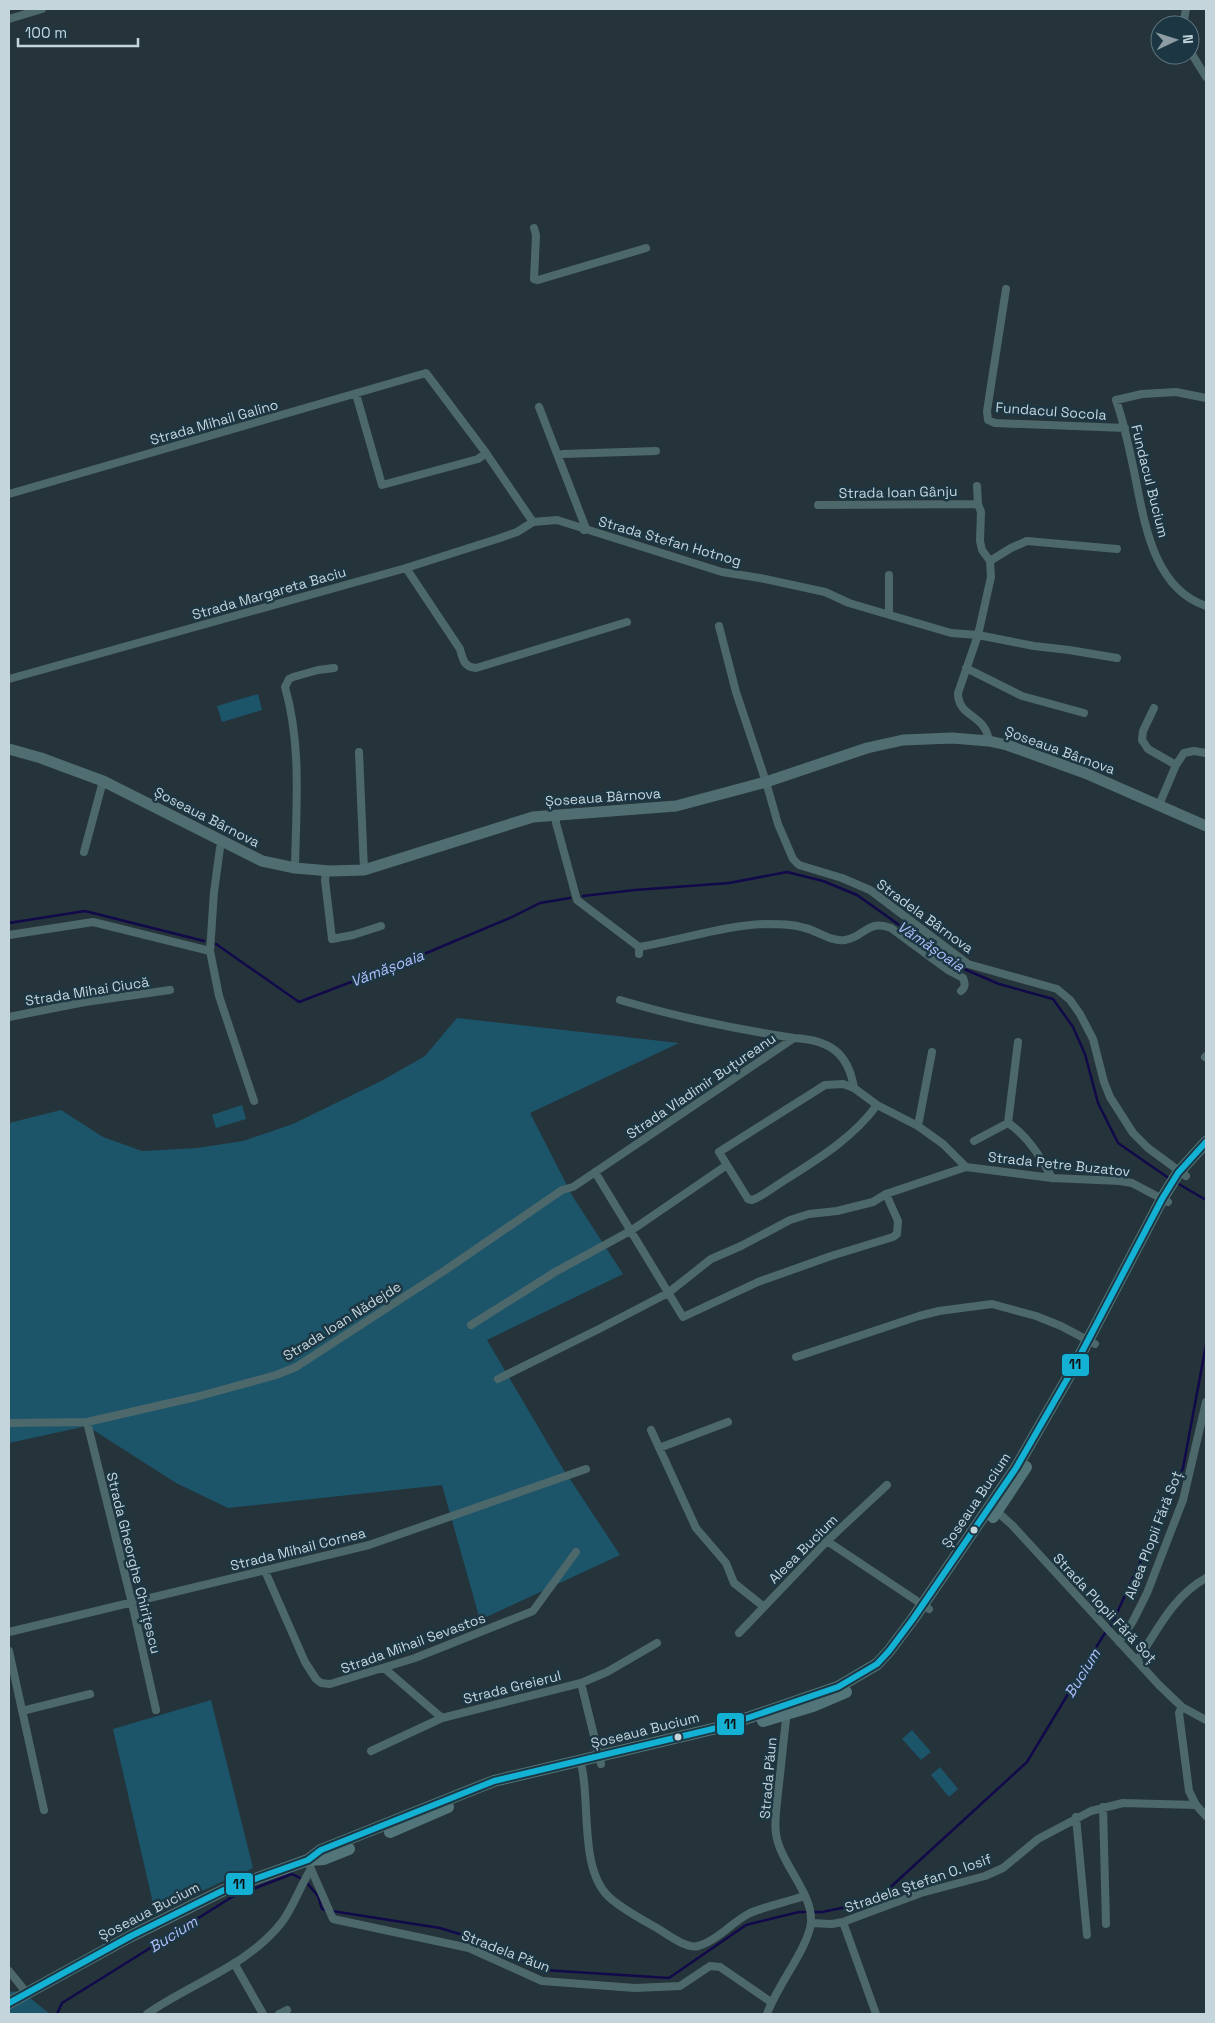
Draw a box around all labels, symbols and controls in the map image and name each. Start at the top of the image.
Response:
scale bar [18,15,138,47]
north arrow [1150,15,1200,65]
text: 100 m [25,23,67,42]
text: N [1179,34,1197,44]
street label: Strada Mihail Galino [148,395,280,449]
street label: Fundacul Socola [995,398,1107,424]
street label: Fundacul Bucium [1127,423,1173,539]
street label: Strada Ioan Gânju [838,482,958,502]
street label: Strada Stefan Hotnog [596,512,744,570]
street label: Strada Margareta Baciu [190,562,348,624]
street label: Șoseaua Bârnova [1002,722,1118,778]
street label: Șoseaua Bârnova [151,783,263,851]
street label: Șoseaua Bârnova [545,784,661,810]
street label: Stradela Bârnova [873,875,977,957]
water label: Vămășoaia [894,917,969,976]
water label: Vămășoaia [348,945,427,991]
street label: Strada Mihai Ciucă [24,972,150,1010]
street label: Strada Vladimir Buțureanu [623,1029,779,1143]
street label: Strada Petre Buzatov [987,1148,1131,1180]
street label: Strada Ioan Nădejde [280,1277,404,1365]
line badge: 11 [1061,1353,1090,1377]
text: 11 [1069,1355,1081,1373]
street label: Șoseaua Bucium [937,1449,1015,1551]
street label: Aleea Plopii Fără Soț [1120,1468,1186,1602]
street label: Strada Gheorghe Chirițescu [103,1470,165,1656]
street label: Aleea Bucium [765,1511,841,1587]
street label: Strada Mihail Cornea [228,1523,368,1575]
unlabelled marker [969,1525,979,1535]
street label: Strada Plopii Fără Soț [1049,1549,1161,1667]
street label: Strada Mihail Sevastos [338,1608,488,1678]
water label: Bucium [1060,1644,1105,1701]
street label: Strada Greierul [461,1666,563,1708]
street label: Șoseaua Bucium [589,1708,701,1752]
line badge: 11 [716,1712,745,1736]
text: 11 [724,1715,736,1733]
unlabelled marker [673,1732,683,1742]
street label: Strada Păun [755,1736,781,1820]
street label: Stradela Ștefan O. Iosif [842,1849,994,1917]
line badge: 11 [225,1872,254,1896]
text: 11 [233,1875,245,1893]
street label: Șoseaua Bucium [96,1878,202,1944]
water label: Bucium [145,1912,201,1956]
street label: Stradela Păun [459,1926,553,1976]

